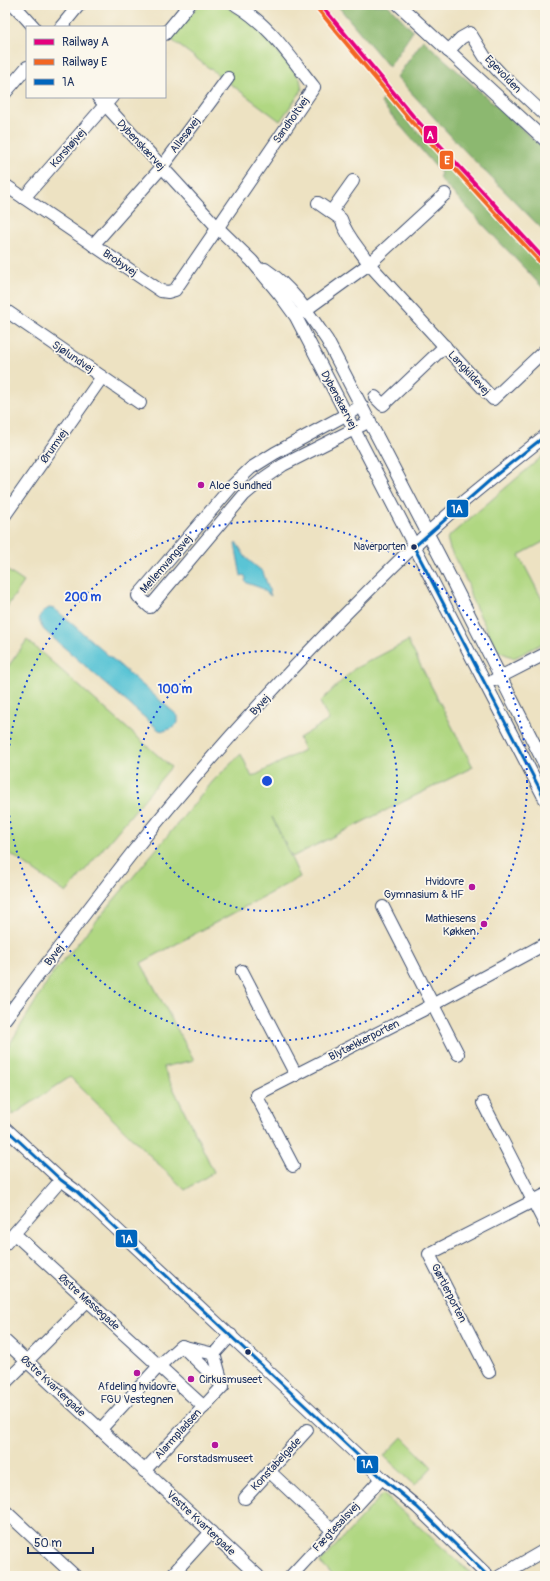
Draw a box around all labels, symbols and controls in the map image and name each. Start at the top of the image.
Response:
legend [26,26,166,98]
text: Railway A [62,35,109,50]
street label: Egevolden [482,53,524,95]
text: Railway E [62,55,107,70]
text: 1A [62,75,75,90]
street label: Sandholtvej [270,94,312,146]
street label: Allesøvej [167,115,203,155]
street label: Dybenskærvej [114,117,168,173]
line badge: A [423,125,438,144]
street label: Korshøjvej [47,126,89,170]
text: A [426,129,434,142]
line badge: E [439,150,454,170]
text: E [444,154,450,167]
street label: Brobyvej [100,247,140,279]
street label: Sjølundvej [50,338,96,376]
street label: Langkildevej [445,348,493,398]
street label: Dybenskærvej [318,368,360,432]
street label: Ørumvej [38,426,70,466]
place label: Aloe Sundhed [209,479,272,492]
marker: Aloe Sundhed [196,480,206,490]
line badge: 1A [446,499,469,518]
text: 1A [451,503,464,516]
street label: Mellemvangsvej [137,532,195,596]
place label: Naverporten [354,541,406,553]
marker: Naverporten [409,542,419,552]
text: 200 m [65,590,102,605]
text: 100 m [158,682,193,697]
street label: Byvej [247,692,273,718]
centre of rings [260,774,274,788]
place label: Hvidovre Gymnasium & HF [384,875,465,901]
marker: Hvidovre Gymnasium & HF [467,882,477,892]
place label: Mathiesens Køkken [425,912,476,938]
marker: Mathiesens Køkken [479,919,489,929]
street label: Byvej [42,942,66,968]
street label: Blytækkerporten [327,1017,401,1063]
line badge: 1A [115,1229,138,1248]
text: 1A [121,1233,134,1246]
street label: Gørtlerporten [429,1261,469,1325]
street label: Østre Messegade [56,1271,123,1333]
unlabelled marker [243,1347,253,1357]
street label: Østre Kvartergade [18,1353,89,1420]
marker: Afdeling hvidovre FGU Vestegnen [132,1368,142,1378]
place label: Cirkusmuseet [199,1373,263,1386]
marker: Cirkusmuseet [186,1374,196,1384]
place label: Afdeling hvidovre FGU Vestegnen [98,1380,177,1406]
street label: Alarmpladsen [152,1406,204,1462]
street label: Konstabelgade [248,1434,304,1493]
marker: Forstadsmuseet [210,1440,220,1450]
place label: Forstadsmuseet [177,1452,254,1465]
line badge: 1A [356,1455,379,1474]
text: 1A [361,1458,374,1471]
street label: Vestre Kvartergade [164,1488,238,1558]
street label: Fægtesalsvej [310,1500,362,1554]
scale bar [28,1529,93,1555]
text: 50 m [34,1536,62,1551]

